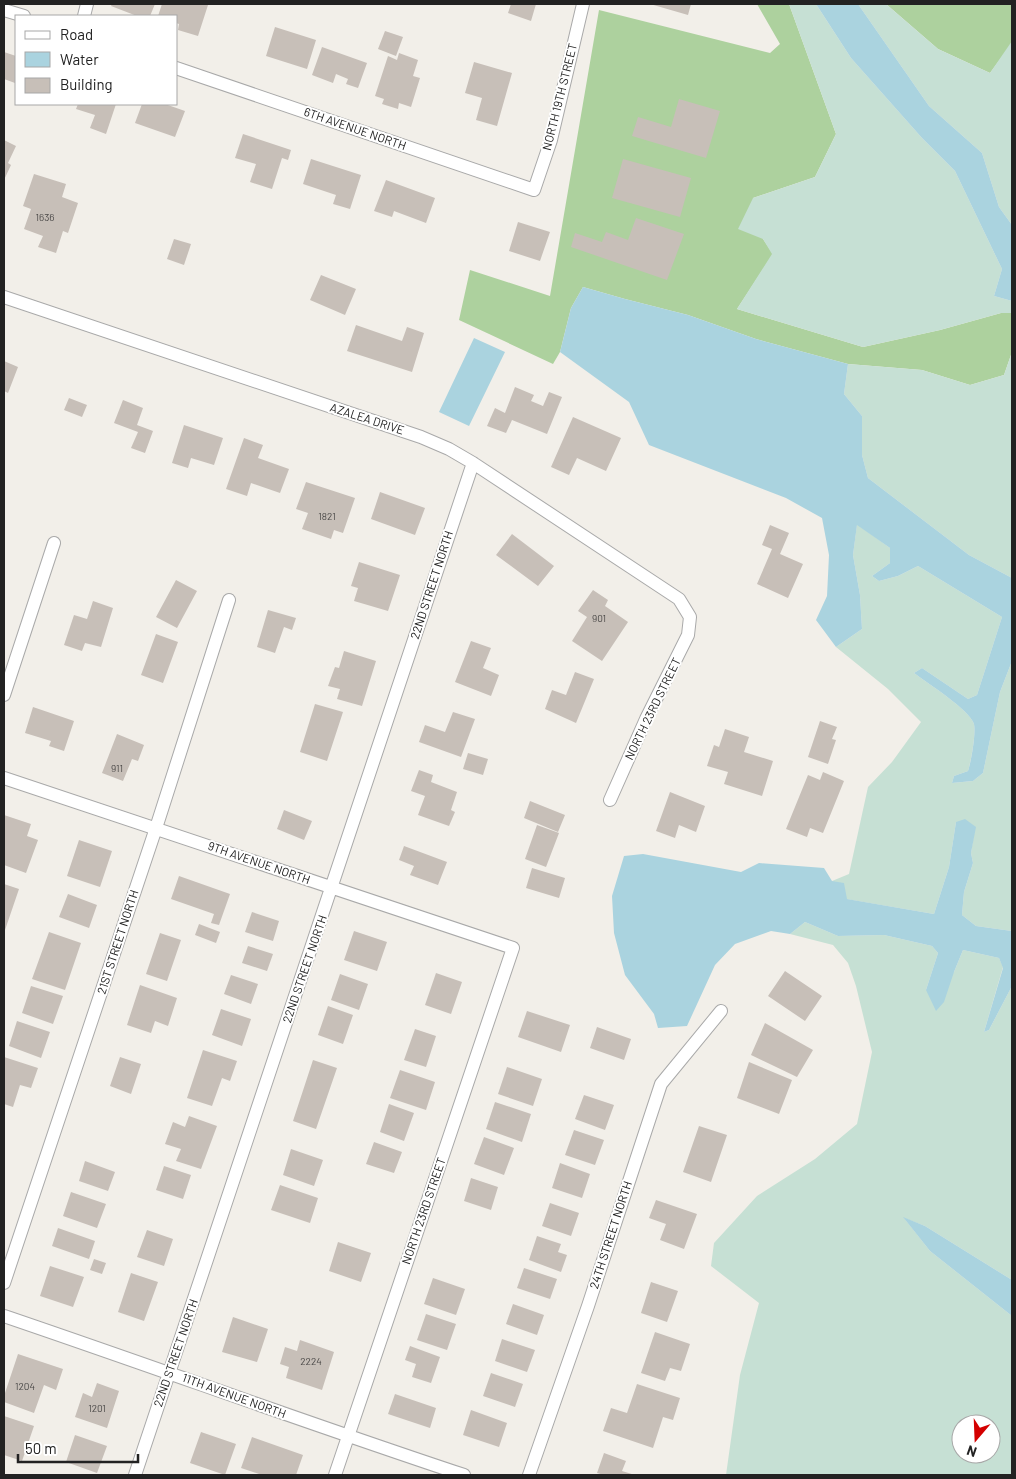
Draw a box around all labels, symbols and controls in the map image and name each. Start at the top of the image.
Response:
legend [15,15,178,105]
text: Road [60,25,93,43]
street label: NORTH 19TH STREET [539,42,579,152]
text: Water [60,50,99,68]
text: Building [60,75,113,93]
street label: 6TH AVENUE NORTH [302,104,408,152]
house number: 1636 [36,211,54,223]
street label: AZALEA DRIVE [328,399,406,437]
house number: 1821 [318,510,336,522]
street label: 22ND STREET NORTH [407,529,455,641]
house number: 901 [592,612,606,624]
street label: NORTH 23RD STREET [621,655,683,762]
house number: 911 [111,762,123,774]
street label: 9TH AVENUE NORTH [206,838,312,886]
street label: 21ST STREET NORTH [94,888,141,996]
street label: 22ND STREET NORTH [279,913,329,1024]
street label: NORTH 23RD STREET [398,1155,448,1266]
street label: 24TH STREET NORTH [586,1179,634,1290]
street label: 22ND STREET NORTH [150,1297,200,1408]
house number: 2224 [300,1355,322,1367]
street label: 11TH AVENUE NORTH [180,1370,288,1420]
house number: 1204 [15,1380,35,1392]
house number: 1201 [88,1402,106,1414]
north arrow [951,1414,1001,1464]
scale bar [18,1432,138,1464]
text: 50 m [25,1439,57,1457]
text: N [964,1442,979,1461]

